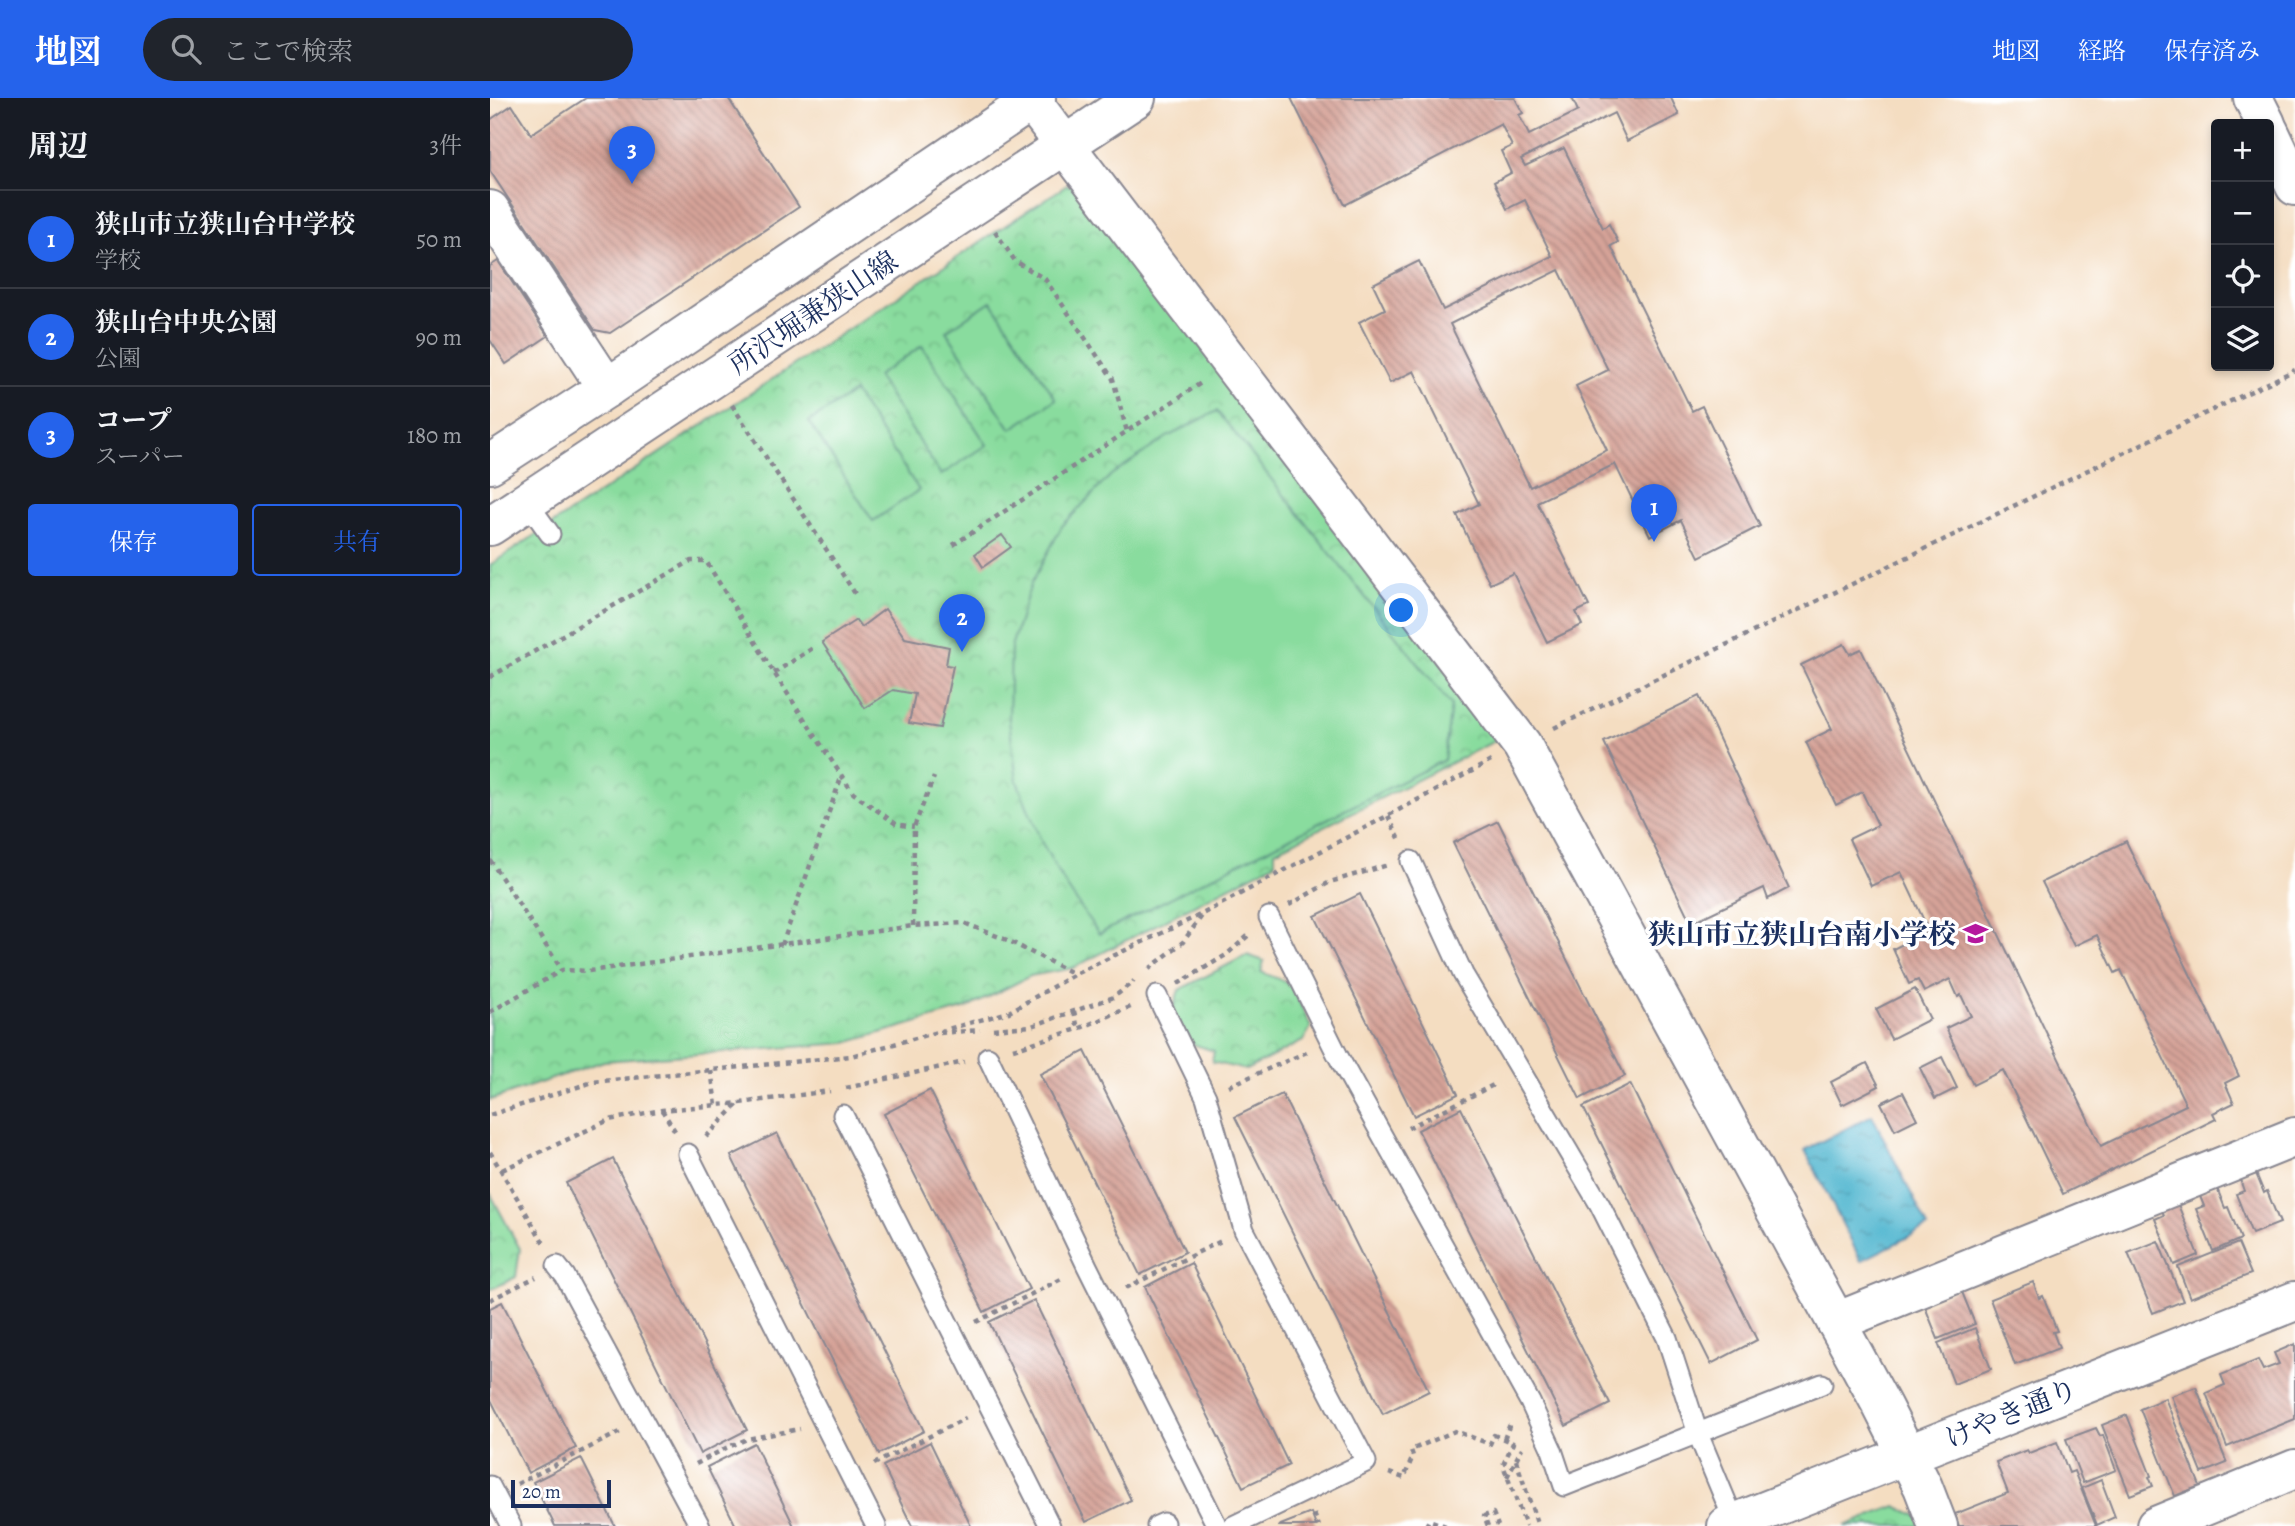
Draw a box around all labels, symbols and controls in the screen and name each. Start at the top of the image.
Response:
search box [143,18,633,81]
text: 地図 [35,29,101,74]
icon: search [167,30,205,68]
text: ここで検索 [223,34,353,69]
text: 地図 [1992,35,2040,67]
text: 経路 [2078,35,2126,67]
text: 保存済み [2164,35,2260,67]
map controls [2211,119,2274,371]
button: + [2211,119,2274,182]
text: 周辺 [28,126,88,166]
pin: 3 [609,126,655,184]
text: 3件 [429,130,462,161]
button: − [2211,182,2274,245]
text: 狭山市立狭山台中学校 [95,207,355,242]
text: 1 [47,224,55,255]
text: 50 m [416,224,462,255]
street label: 所沢堀兼狭山線 [722,242,905,383]
text: 学校 [95,245,141,276]
button: locate [2211,245,2274,308]
text: 狭山台中央公園 [95,305,277,340]
button: layers [2211,308,2274,371]
text: 2 [45,322,57,353]
text: 90 m [416,322,462,353]
text: 公園 [95,343,141,374]
text: コープ [95,403,172,438]
text: 3 [46,420,56,451]
text: 180 m [407,420,462,451]
text: スーパー [95,441,185,472]
pin: 1 [1631,484,1677,542]
button: 保存 [28,504,238,576]
button: 共有 [252,504,462,576]
your location [1384,593,1418,627]
pin: 2 [939,594,985,652]
place label: 狭山市立狭山台南小学校 [1648,916,1956,954]
school or university icon: 狭山市立狭山台南小学校 [1962,920,1990,948]
street label: けやき通り [1939,1370,2083,1458]
scale bar [511,1477,611,1509]
text: 20 m [522,1479,561,1505]

